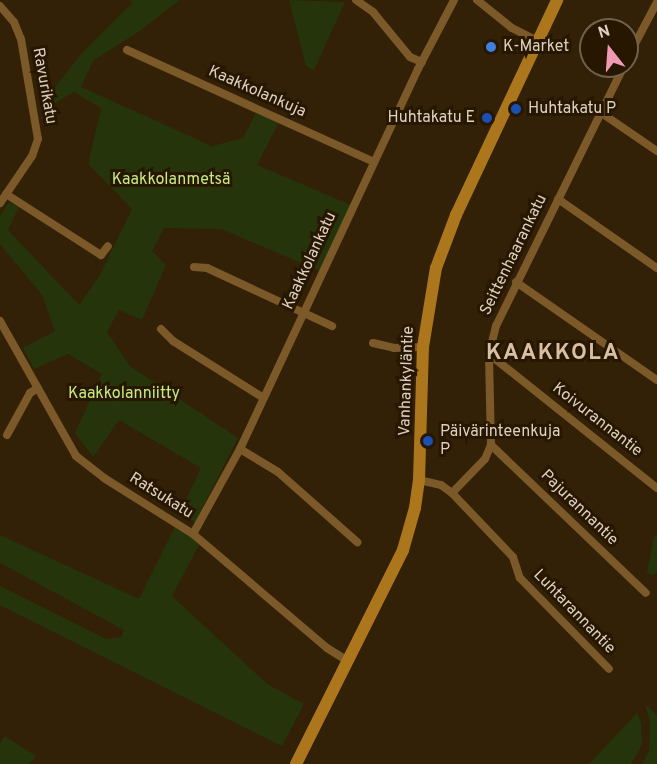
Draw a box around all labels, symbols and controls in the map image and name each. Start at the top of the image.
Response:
north arrow [579,18,639,78]
text: N [596,21,613,44]
place label: K-Market [503,37,569,57]
marker: K-Market [484,40,498,54]
street label: Ravurikatu [28,46,60,126]
street label: Kaakkolankuja [205,62,309,122]
place label: Huhtakatu P [528,99,616,119]
marker: Huhtakatu P [509,102,523,116]
place label: Huhtakatu E [387,108,475,128]
marker: Huhtakatu E [480,111,494,125]
park label: Kaakkolanmetsä [112,170,230,190]
street label: Seittenhaarankatu [476,191,552,319]
street label: Kaakkolankatu [279,209,341,313]
street label: Vanhankyläntie [395,326,419,436]
district label: KAAKKOLA [486,341,620,367]
street label: Koivurannantie [548,379,646,461]
park label: Kaakkolanniitty [68,384,180,404]
place label: Päivärinteenkuja P [440,422,560,460]
marker: Päivärinteenkuja P [421,434,435,448]
street label: Pajurannantie [536,466,622,550]
street label: Ratsukatu [125,469,197,523]
street label: Luhtarannantie [529,566,619,658]

